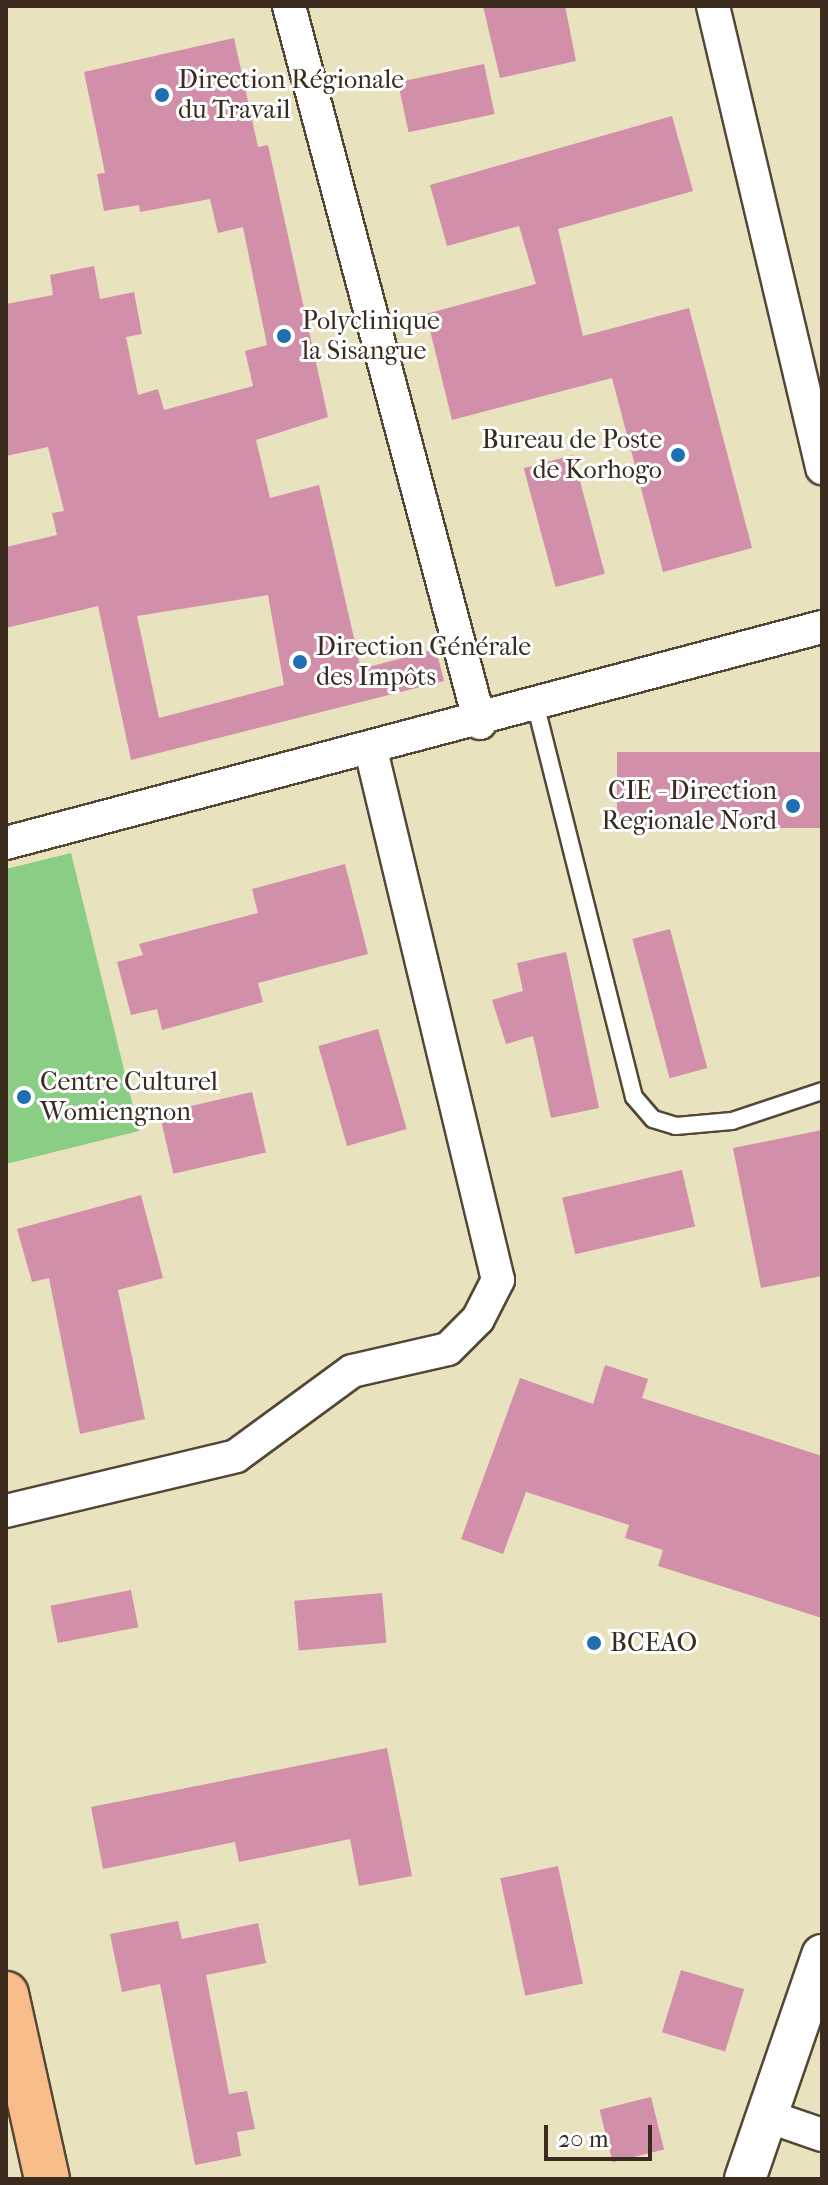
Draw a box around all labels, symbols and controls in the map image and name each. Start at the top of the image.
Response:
place label: Direction Régionale du Travail [178,64,404,126]
marker: Direction Régionale du Travail [153,86,171,104]
place label: Polyclinique la Sisangue [302,305,440,366]
marker: Polyclinique la Sisangue [273,325,295,347]
place label: Bureau de Poste de Korhogo [482,424,662,486]
marker: Bureau de Poste de Korhogo [669,446,687,464]
place label: Direction Générale des Impôts [316,631,531,692]
marker: Direction Générale des Impôts [291,653,309,671]
place label: CIE - Direction Regionale Nord [601,775,777,836]
marker: CIE - Direction Regionale Nord [784,797,802,815]
place label: Centre Culturel Womiengnon [40,1066,218,1128]
marker: Centre Culturel Womiengnon [15,1088,33,1106]
place label: BCEAO [610,1627,697,1659]
marker: BCEAO [585,1634,603,1652]
scale bar [548,2109,656,2159]
text: 20 m [558,2125,609,2153]

